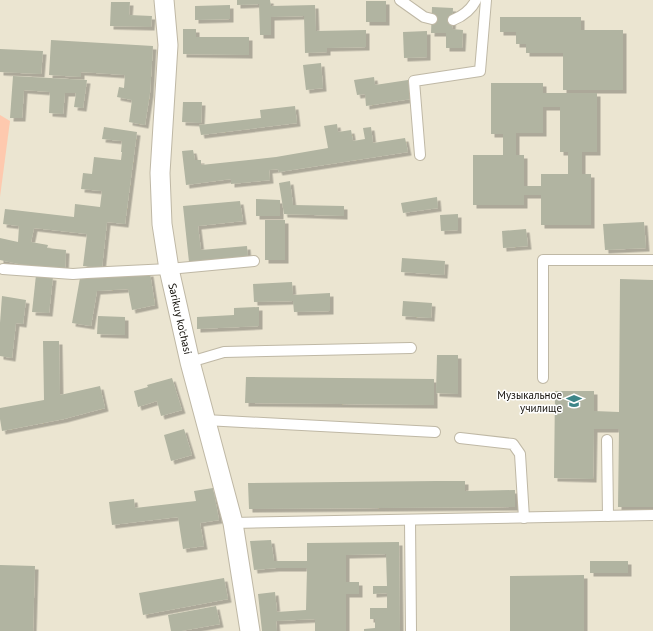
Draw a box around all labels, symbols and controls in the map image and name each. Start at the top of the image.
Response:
street label: Sarikuy ko'chasi [165,282,195,356]
place label: Музыкальное училище [497,388,562,415]
school or university icon: Музыкальное училище [565,392,583,410]

